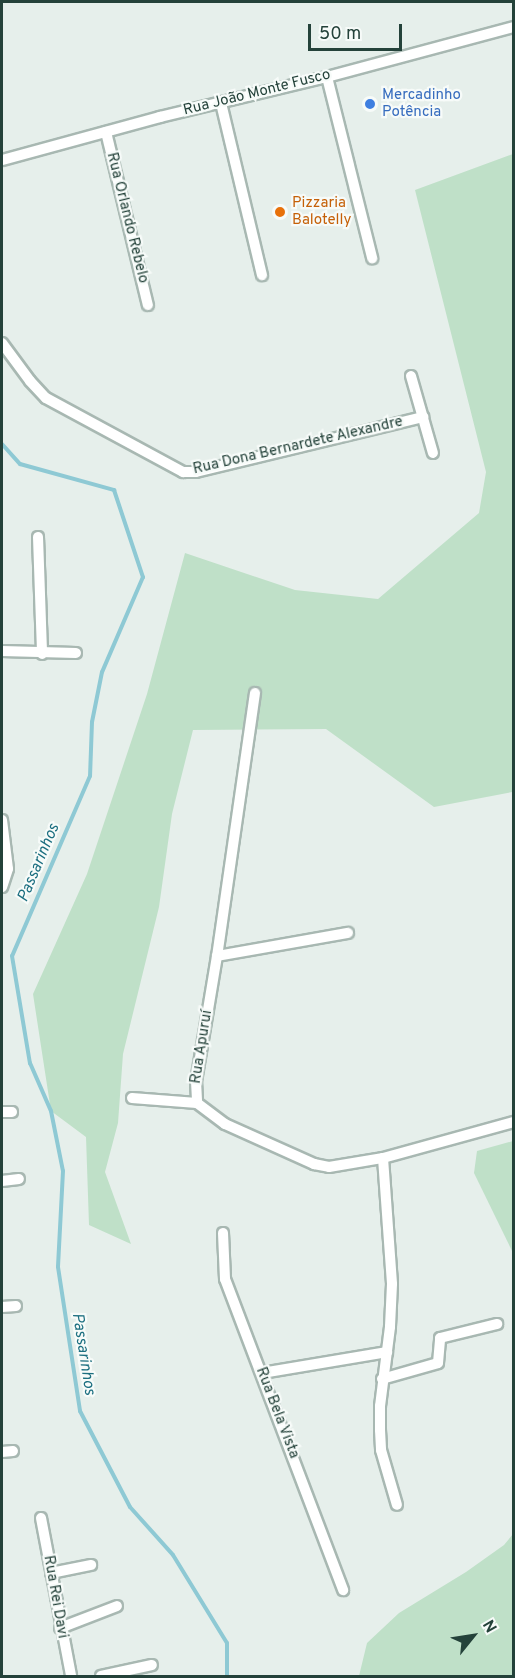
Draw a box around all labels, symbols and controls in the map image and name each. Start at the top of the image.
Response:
scale bar [311,12,406,50]
text: 50 m [319,23,361,46]
street label: Rua João Monte Fusco [182,66,332,120]
place label: Mercadinho Potência [382,86,461,121]
marker: Mercadinho Potência [363,97,377,111]
street label: Rua Orlando Rebelo [102,151,152,285]
place label: Pizzaria Balotelly [292,194,351,229]
marker: Pizzaria Balotelly [273,205,287,219]
street label: Rua Dona Bernardete Alexandre [191,413,405,479]
water label: Passarinhos [14,821,64,905]
street label: Rua Apuruí [187,1009,217,1085]
water label: Passarinhos [67,1311,99,1397]
street label: Rua Bela Vista [251,1365,303,1461]
street label: Rua Rei Davi [39,1554,71,1640]
north arrow [443,1606,503,1666]
text: N [477,1617,500,1637]

